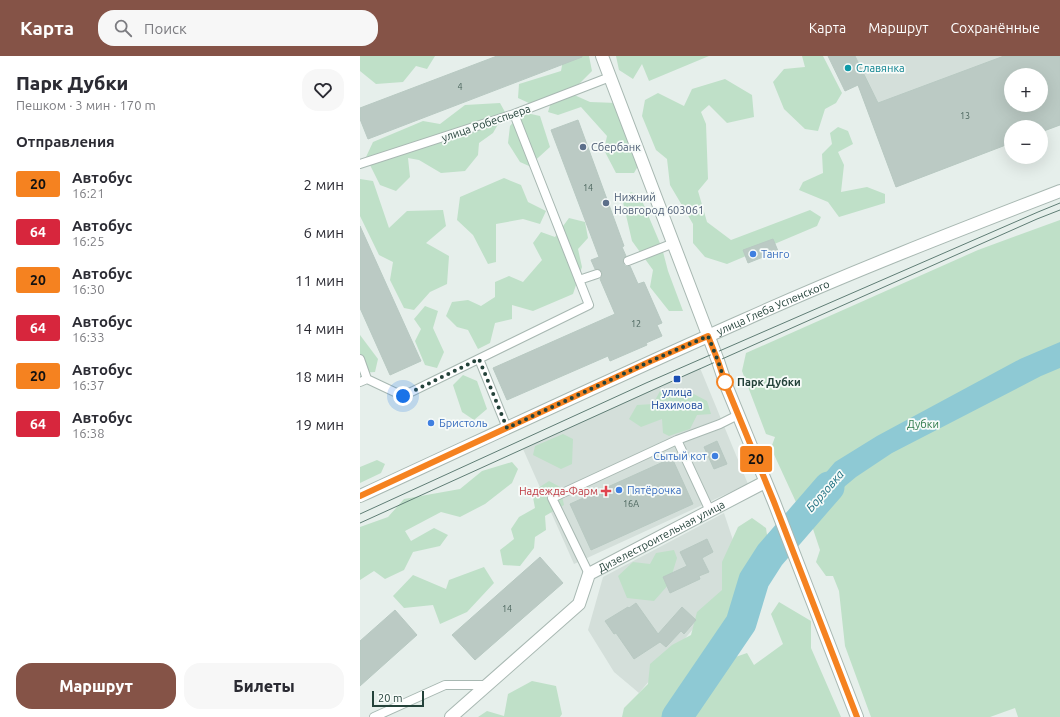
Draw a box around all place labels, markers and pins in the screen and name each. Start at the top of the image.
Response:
place label: Славянка [856,62,905,74]
marker: Славянка [843,63,853,73]
place label: Сбербанк [591,141,641,153]
marker: Сбербанк [578,142,588,152]
place label: Нижний Новгород 603061 [614,191,704,216]
marker: Нижний Новгород 603061 [601,198,611,208]
place label: Танго [761,248,790,260]
marker: Танго [748,249,758,259]
marker: Парк Дубки [716,373,734,391]
marker: улица Нахимова [672,374,682,384]
place label: Парк Дубки [737,376,801,388]
place label: улица Нахимова [651,386,703,411]
place label: Бристоль [439,417,488,429]
marker: Бристоль [426,418,436,428]
place label: Сытый кот [653,450,707,462]
marker: Сытый кот [710,451,720,461]
place label: Пятёрочка [627,484,681,496]
place label: Надежда-Фарм [519,485,598,497]
marker: Пятёрочка [614,485,624,495]
marker: Надежда-Фарм [601,486,611,496]

